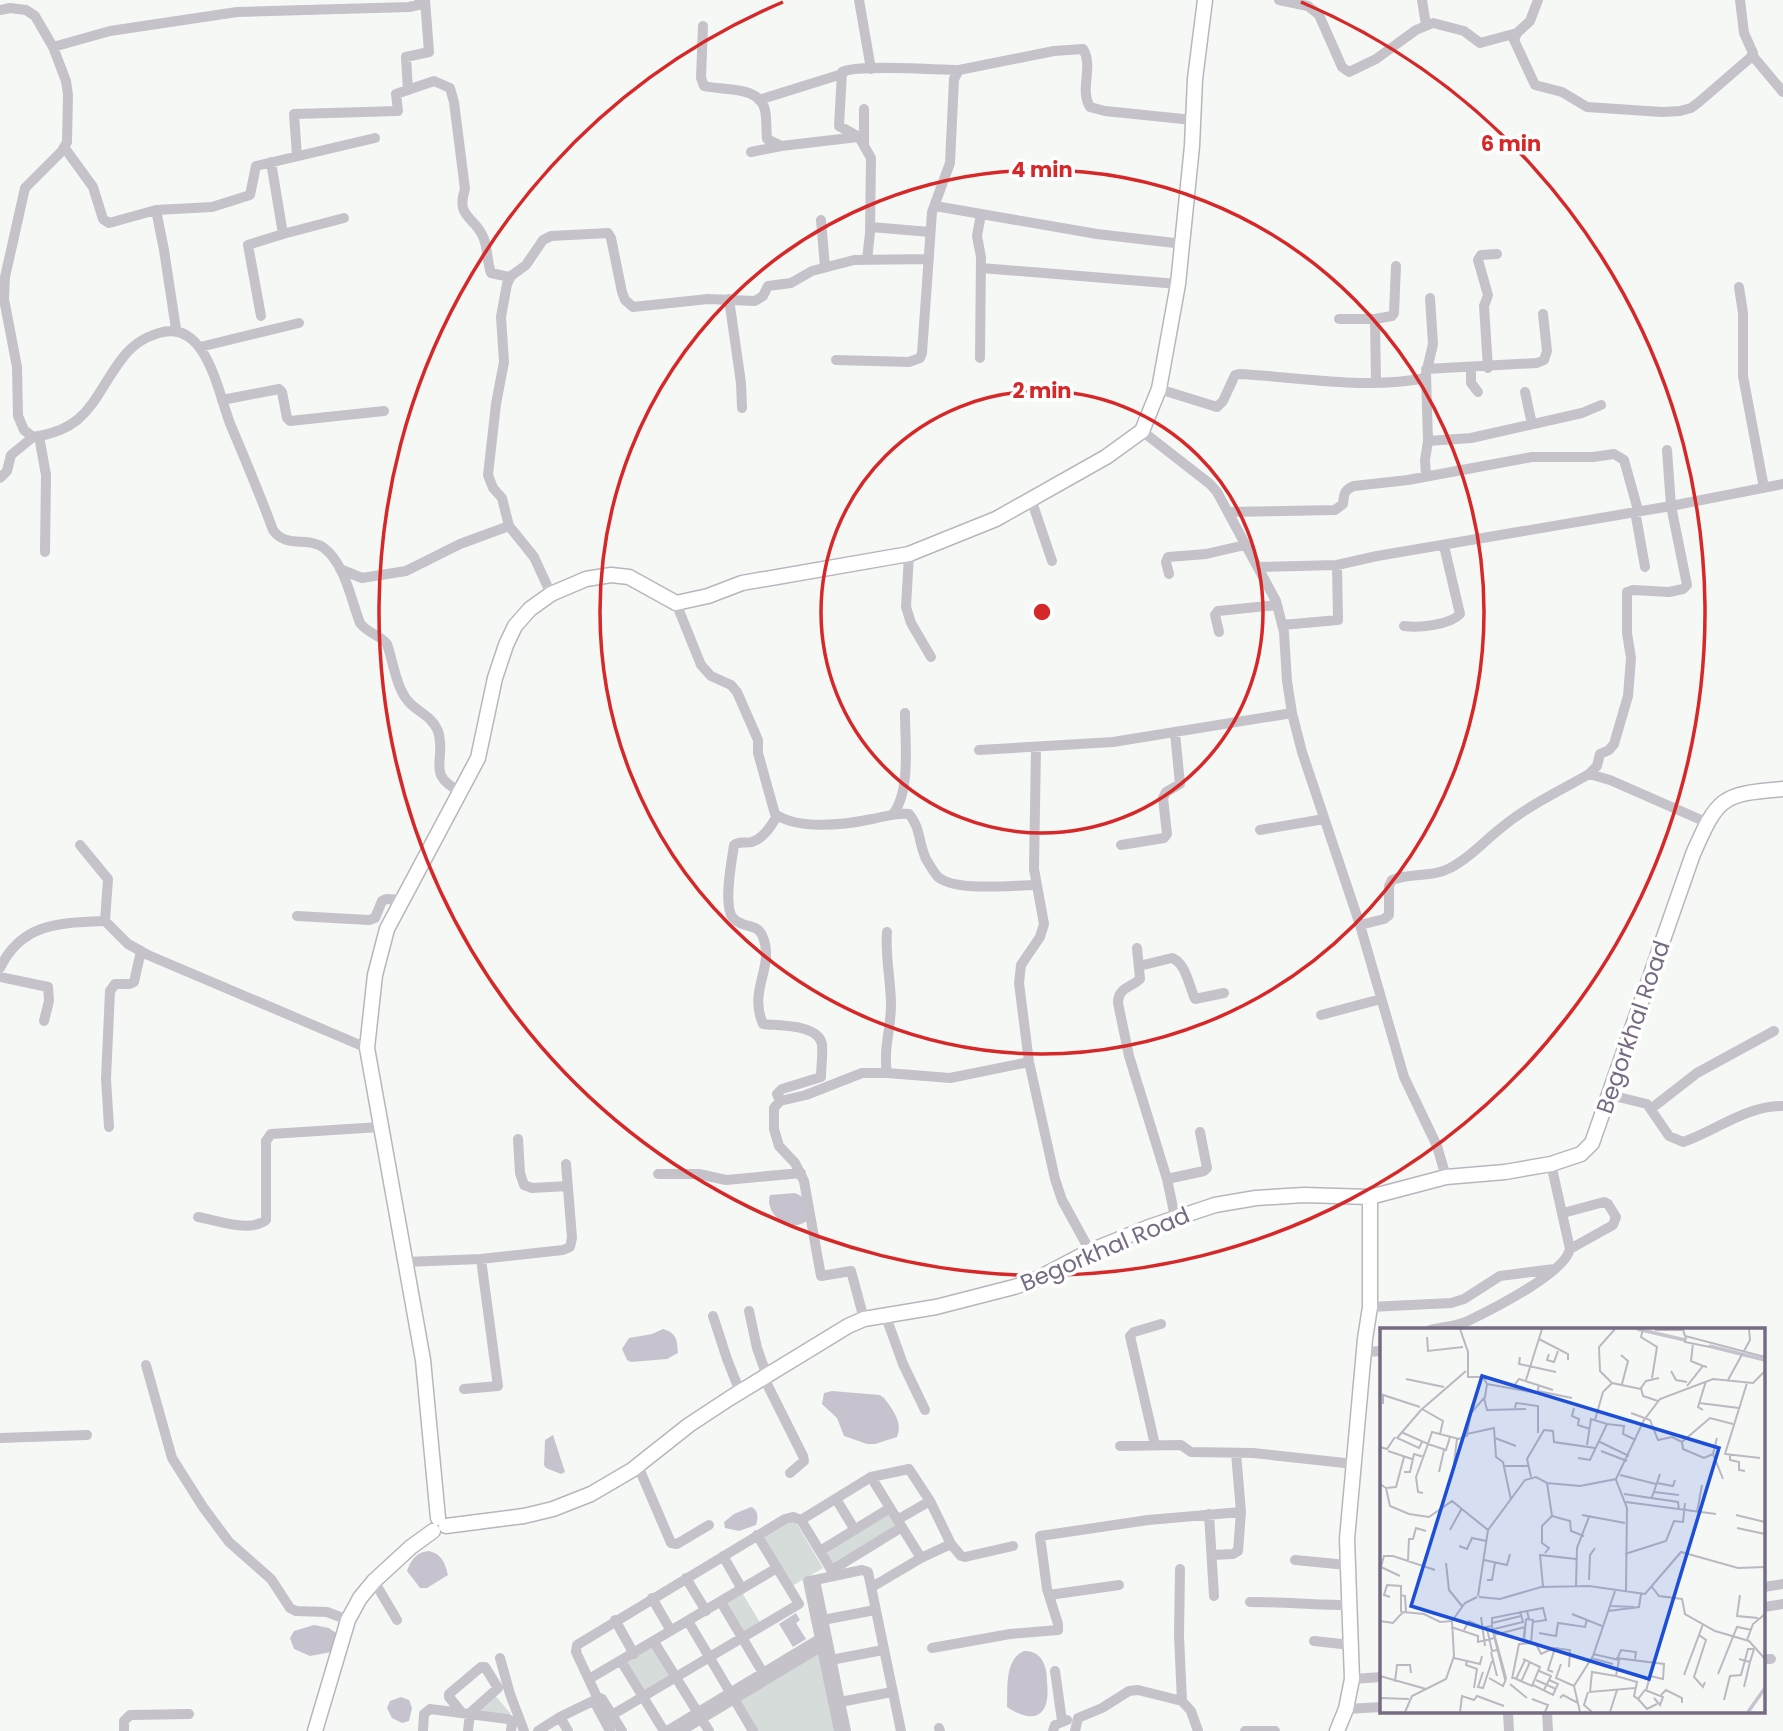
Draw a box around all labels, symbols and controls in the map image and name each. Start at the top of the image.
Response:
text: 6 min [1481,129,1541,158]
text: 4 min [1011,155,1073,184]
text: 2 min [1012,376,1072,405]
centre of rings [1030,600,1054,624]
street label: Begorkhal Road [1588,936,1678,1118]
street label: Begorkhal Road [1015,1199,1195,1299]
inset map [1380,1328,1766,1714]

